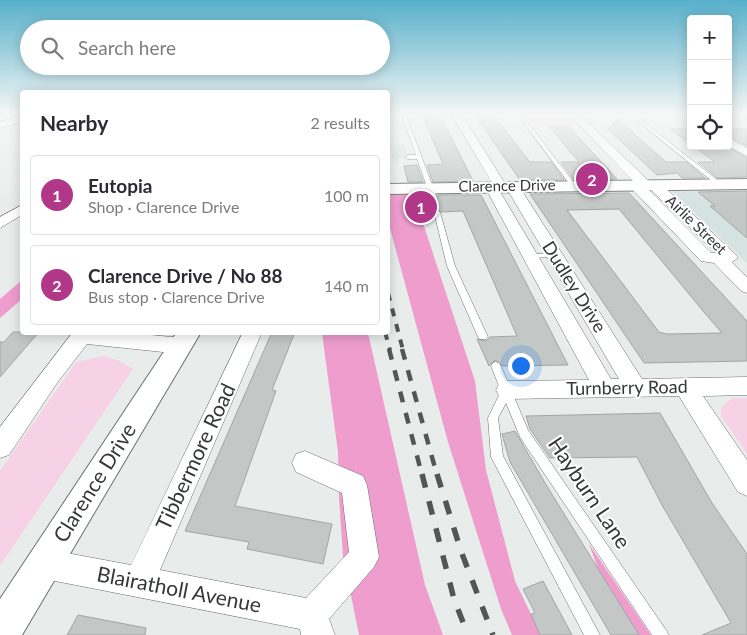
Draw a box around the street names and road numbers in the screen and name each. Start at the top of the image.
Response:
street label: Clarence Drive [458,175,556,195]
street label: Airlie Street [663,191,731,258]
street label: Dudley Drive [538,237,612,336]
street label: Turnberry Road [566,375,688,399]
street label: Tibbermore Road [150,379,240,534]
street label: Clarence Drive [47,418,140,546]
street label: Hayburn Lane [544,432,637,553]
street label: Blairatholl Avenue [95,560,264,617]

